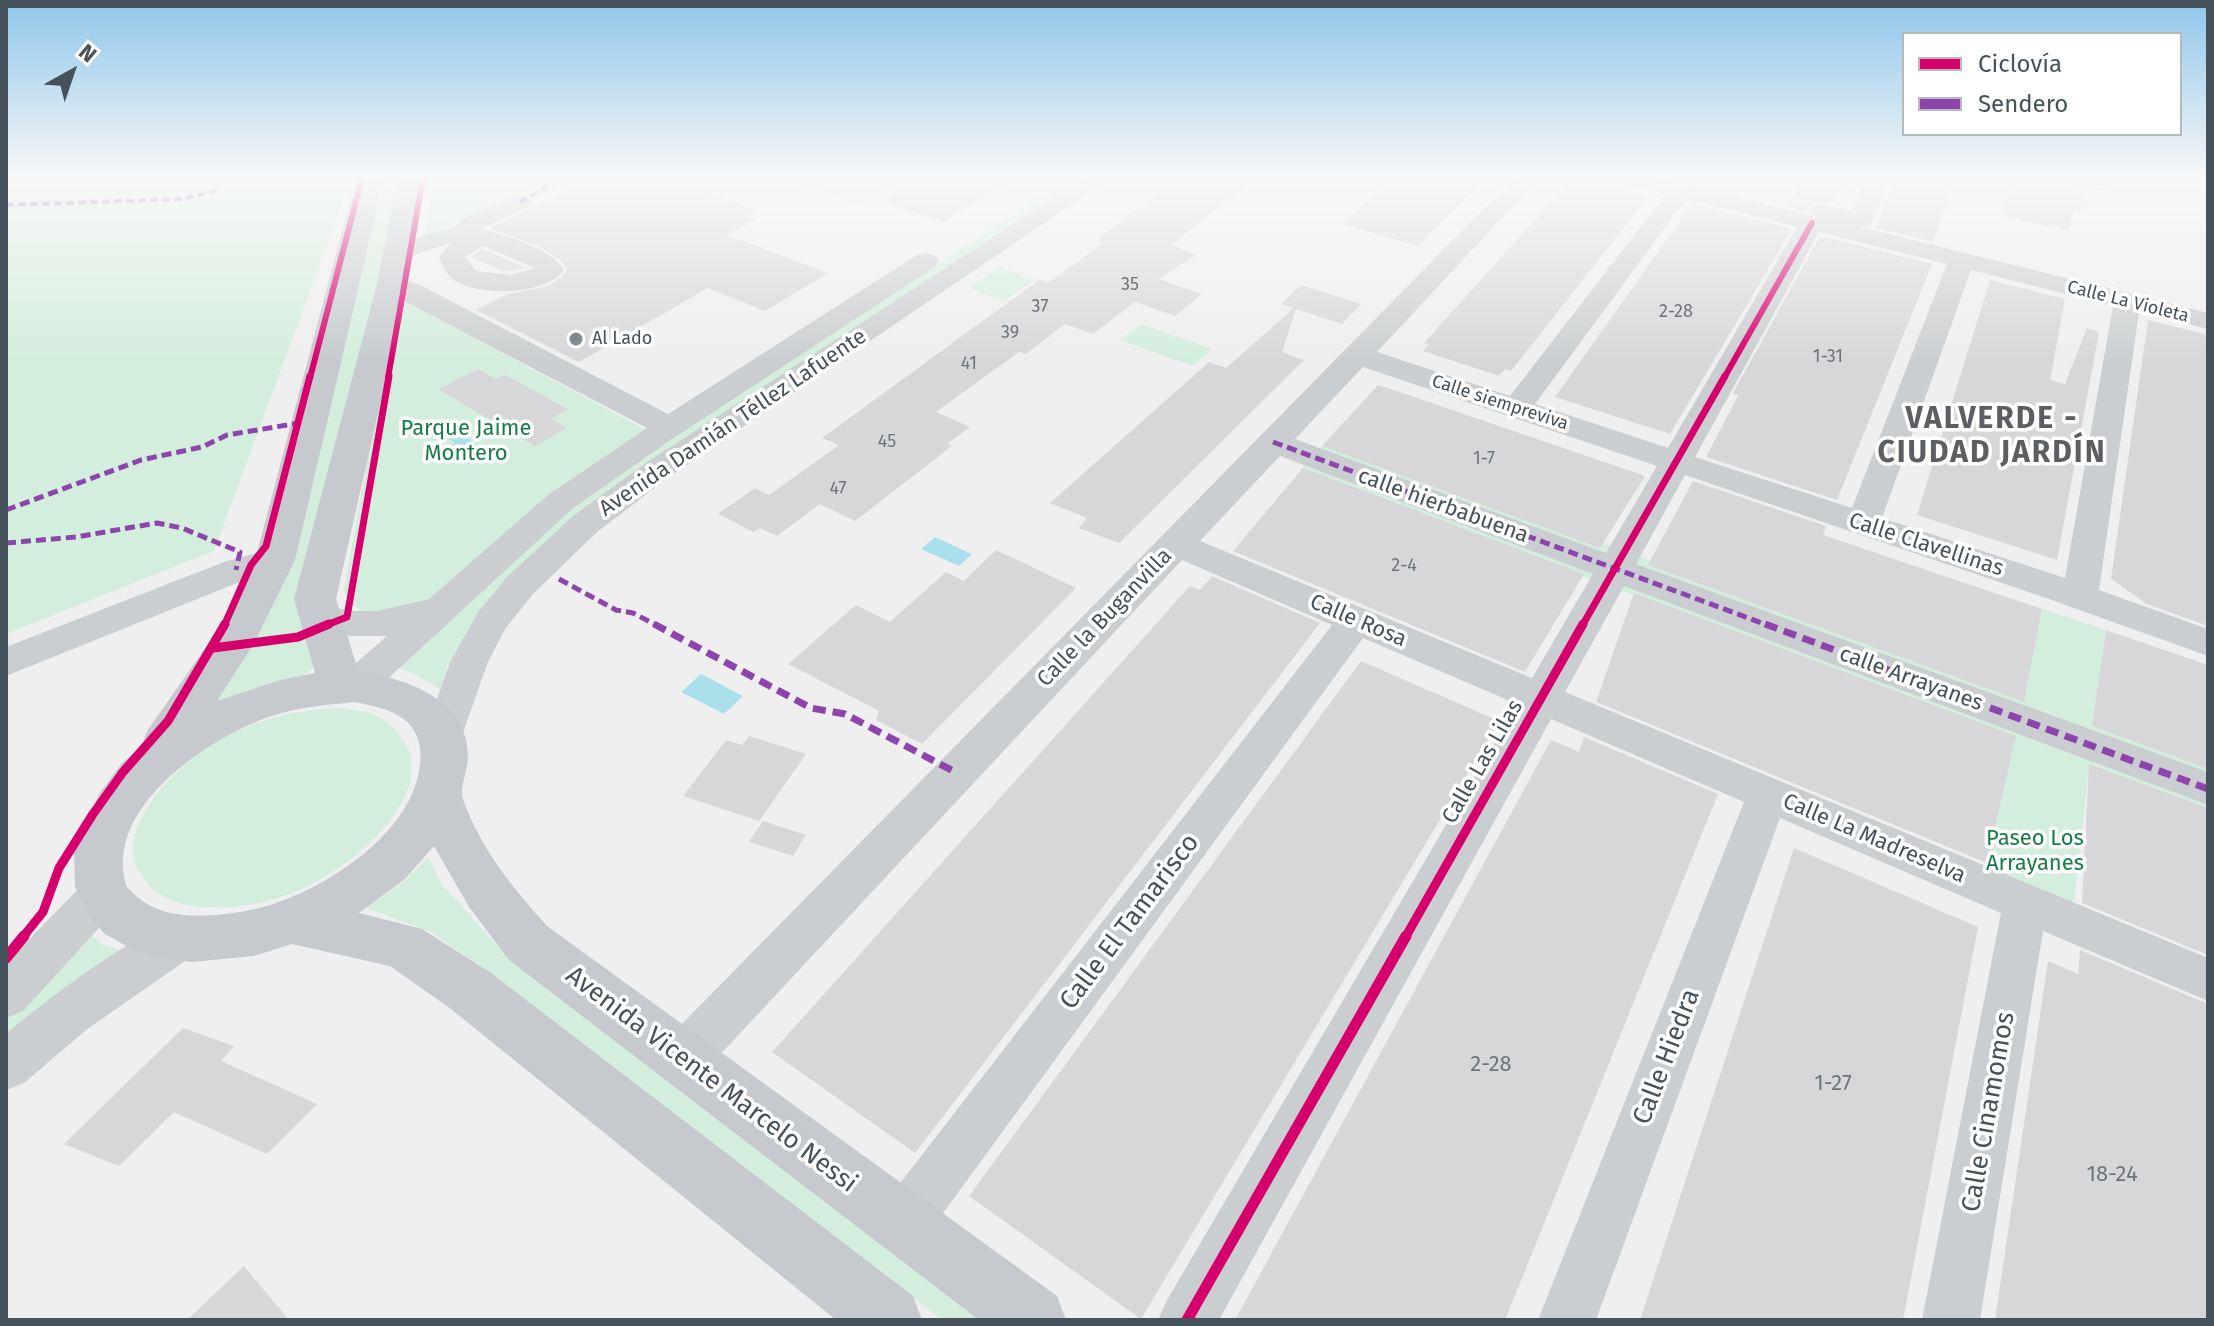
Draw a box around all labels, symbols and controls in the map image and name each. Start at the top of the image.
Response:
north arrow [32,32,112,112]
legend [1902,32,2182,136]
text: N [73,38,102,68]
text: Ciclovía [1978,50,2062,78]
text: Sendero [1978,90,2068,118]
house number: 35 [1121,274,1139,296]
street label: Calle La Violeta [2065,276,2191,328]
house number: 37 [1032,296,1048,318]
house number: 2-28 [1659,301,1693,323]
house number: 39 [1001,322,1019,344]
street label: Avenida Damián Téllez Lafuente [594,324,872,522]
place label: Al Lado [592,328,652,350]
marker: Al Lado [567,330,585,348]
house number: 1-31 [1813,346,1843,368]
house number: 41 [961,353,977,375]
street label: Calle siempreviva [1429,371,1571,435]
district label: VALVERDE - CIUDAD JARDÍN [1877,402,2107,472]
park label: Parque Jaime Montero [401,416,531,468]
house number: 45 [878,431,896,453]
house number: 1-7 [1473,448,1495,470]
street label: calle hierbabuena [1354,463,1532,549]
house number: 47 [829,478,847,500]
street label: Calle Clavellinas [1845,508,2007,582]
street label: Calle la Buganvilla [1032,543,1178,693]
house number: 2-4 [1391,555,1417,577]
street label: Calle Rosa [1306,589,1410,653]
street label: calle Arrayanes [1836,641,1986,717]
street label: Calle Las Lilas [1437,695,1529,829]
street label: Calle La Madreselva [1779,789,1969,889]
park label: Paseo Los Arrayanes [1986,826,2084,878]
street label: Calle El Tamarisco [1054,828,1206,1016]
street label: Avenida Vicente Marcelo Nessi [559,960,863,1200]
street label: Calle Hiedra [1627,985,1707,1129]
street label: Calle Cinamomos [1956,1009,2022,1215]
house number: 2-28 [1470,1052,1512,1078]
house number: 1-27 [1814,1071,1852,1097]
house number: 18-24 [2086,1162,2138,1188]

